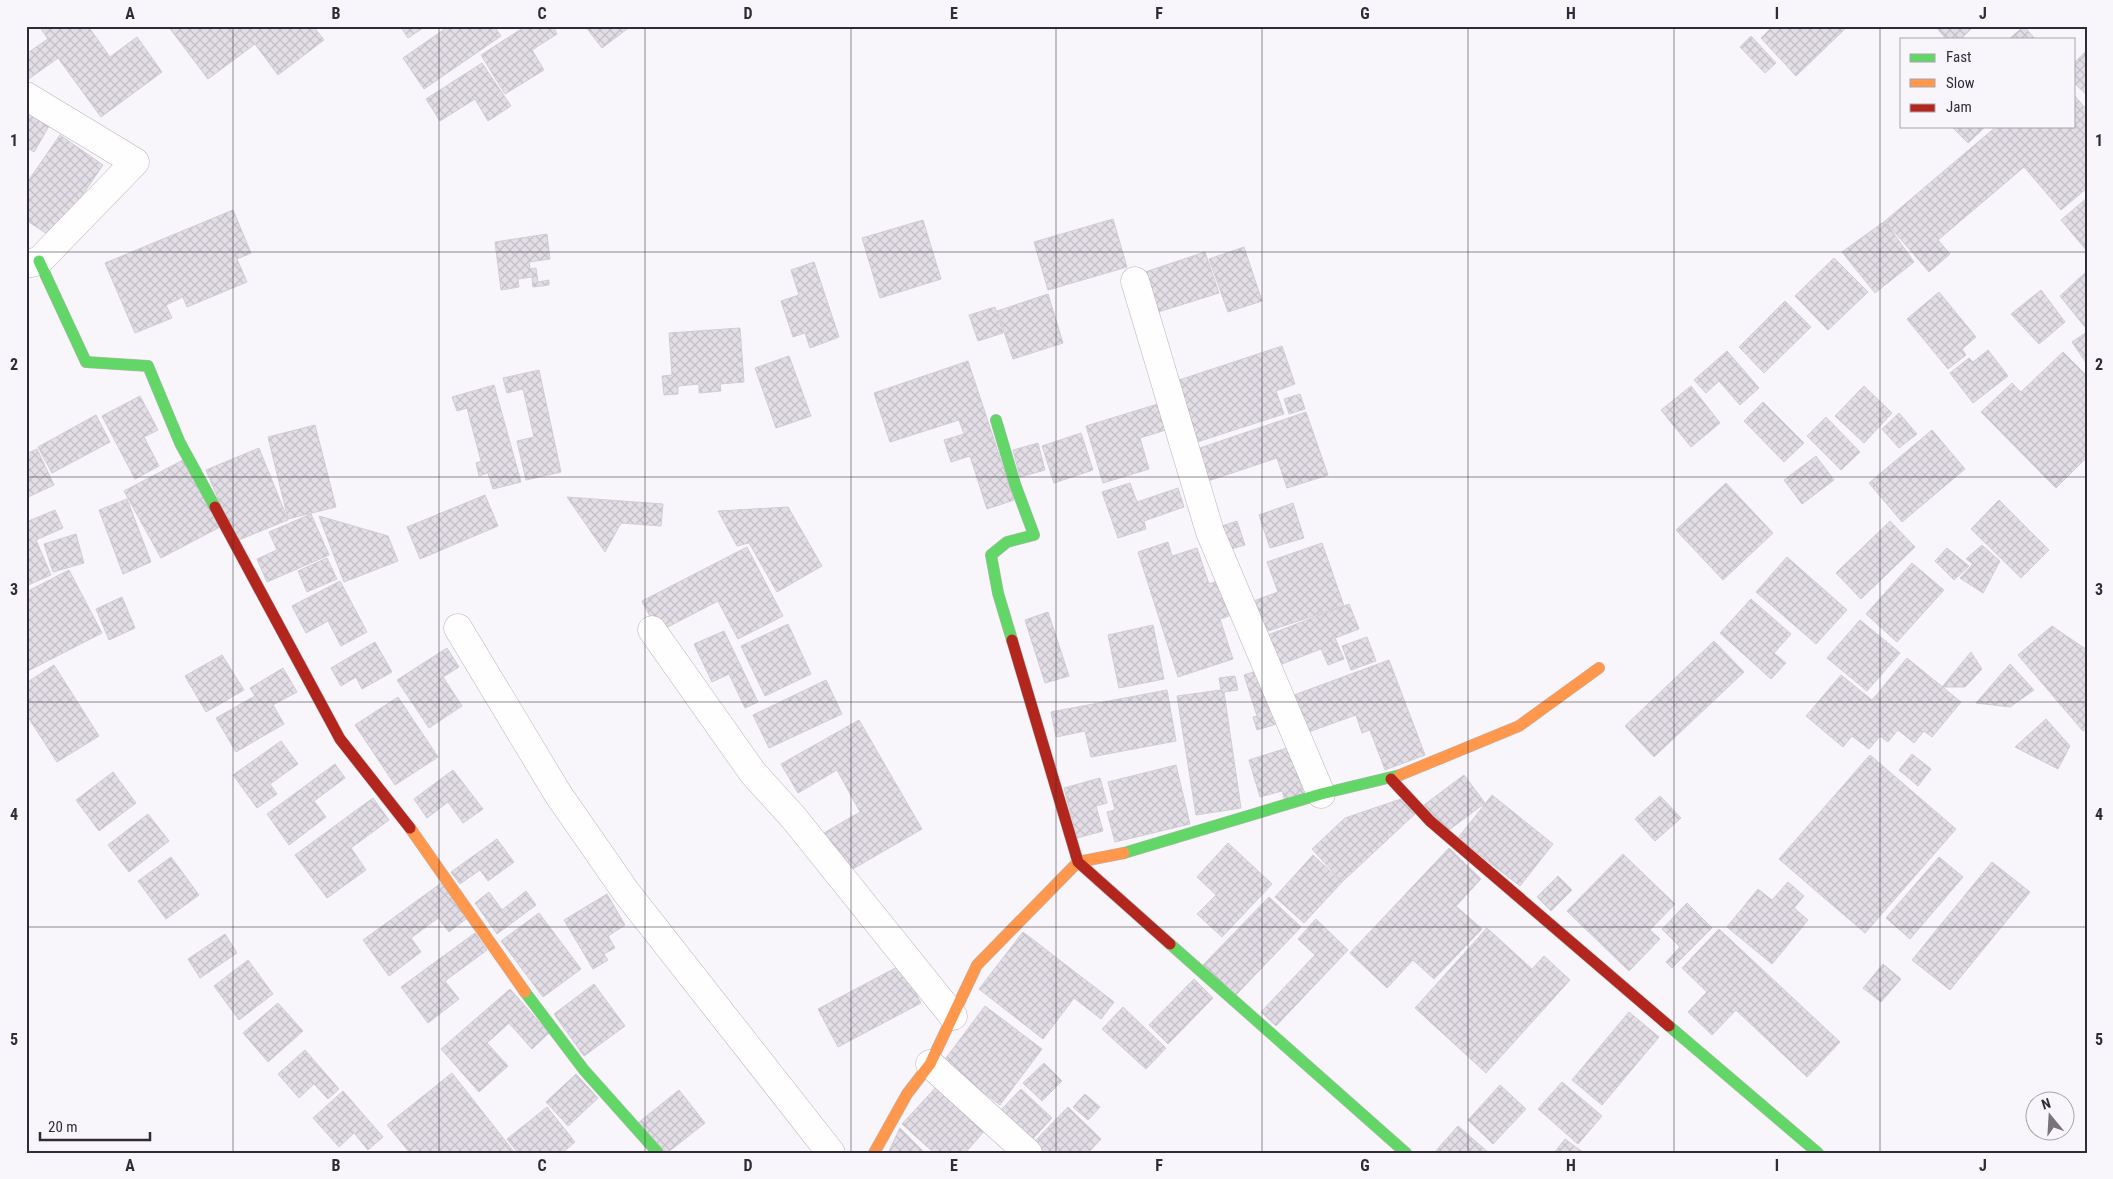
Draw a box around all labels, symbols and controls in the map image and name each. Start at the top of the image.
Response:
text: A [125,4,135,23]
text: B [332,4,341,23]
text: C [537,4,547,23]
text: D [743,4,753,23]
text: E [950,4,958,23]
text: F [1155,4,1163,23]
text: G [1360,4,1370,23]
text: H [1566,4,1576,23]
text: I [1775,4,1779,23]
text: J [1979,4,1987,23]
legend [1900,38,2076,128]
text: Fast [1946,48,1971,66]
text: Slow [1946,74,1975,92]
text: Jam [1946,98,1972,116]
text: 1 [10,131,18,150]
text: 1 [2095,131,2103,150]
text: 2 [10,355,18,374]
text: 2 [2095,355,2103,374]
text: 3 [10,580,18,599]
text: 3 [2095,580,2103,599]
text: 4 [10,805,18,824]
text: 4 [2095,805,2103,824]
text: 5 [10,1030,18,1049]
text: 5 [2095,1030,2103,1049]
north arrow [2026,1092,2076,1142]
text: N [2039,1095,2053,1113]
scale bar [40,1109,150,1141]
text: 20 m [48,1118,78,1136]
text: A [125,1156,135,1175]
text: B [332,1156,341,1175]
text: C [537,1156,547,1175]
text: D [743,1156,753,1175]
text: E [950,1156,958,1175]
text: F [1155,1156,1163,1175]
text: G [1360,1156,1370,1175]
text: H [1566,1156,1576,1175]
text: I [1775,1156,1779,1175]
text: J [1979,1156,1987,1175]

